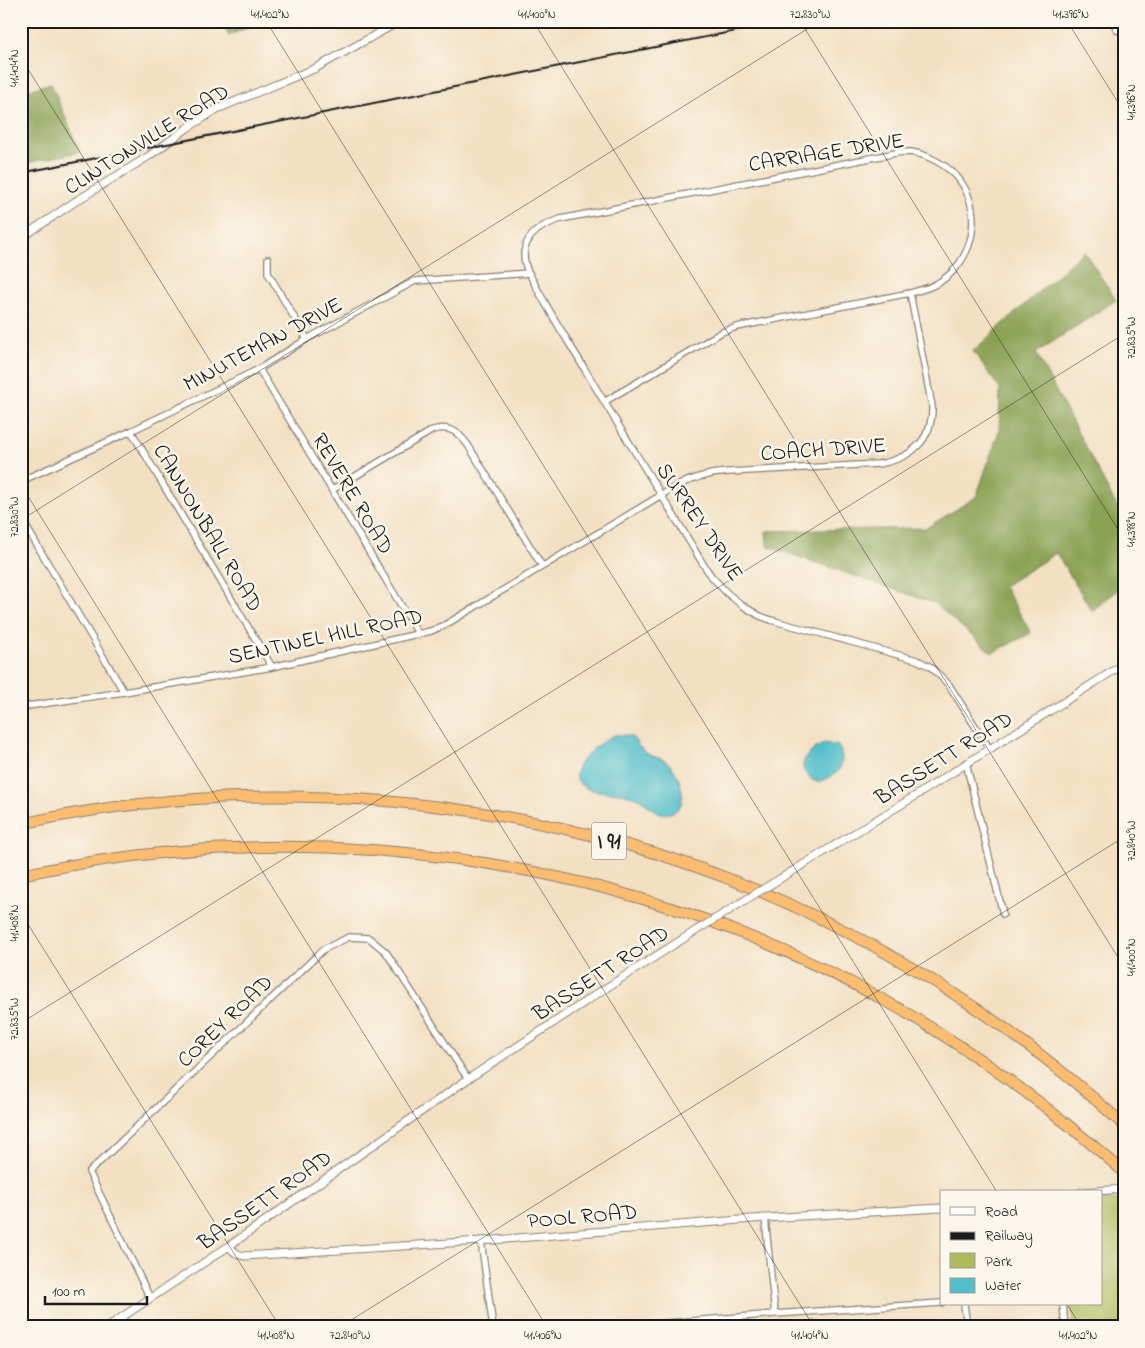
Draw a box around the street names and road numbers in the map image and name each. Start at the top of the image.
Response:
street label: CLINTONVILLE ROAD [59,77,236,204]
street label: CARRIAGE DRIVE [746,126,907,182]
street label: MINUTEMAN DRIVE [178,290,349,401]
street label: REVERE ROAD [303,428,400,561]
street label: COACH DRIVE [759,431,887,471]
street label: CANNONBALL ROAD [143,438,269,619]
street label: SURREY DRIVE [647,457,750,588]
street label: SENTINEL HILL ROAD [225,602,426,674]
street label: BASSETT ROAD [869,704,1020,815]
road number: I 91 [592,822,626,859]
street label: BASSETT ROAD [526,918,676,1031]
street label: COREY ROAD [171,968,281,1076]
street label: BASSETT ROAD [191,1143,339,1260]
street label: POOL ROAD [526,1197,639,1239]

